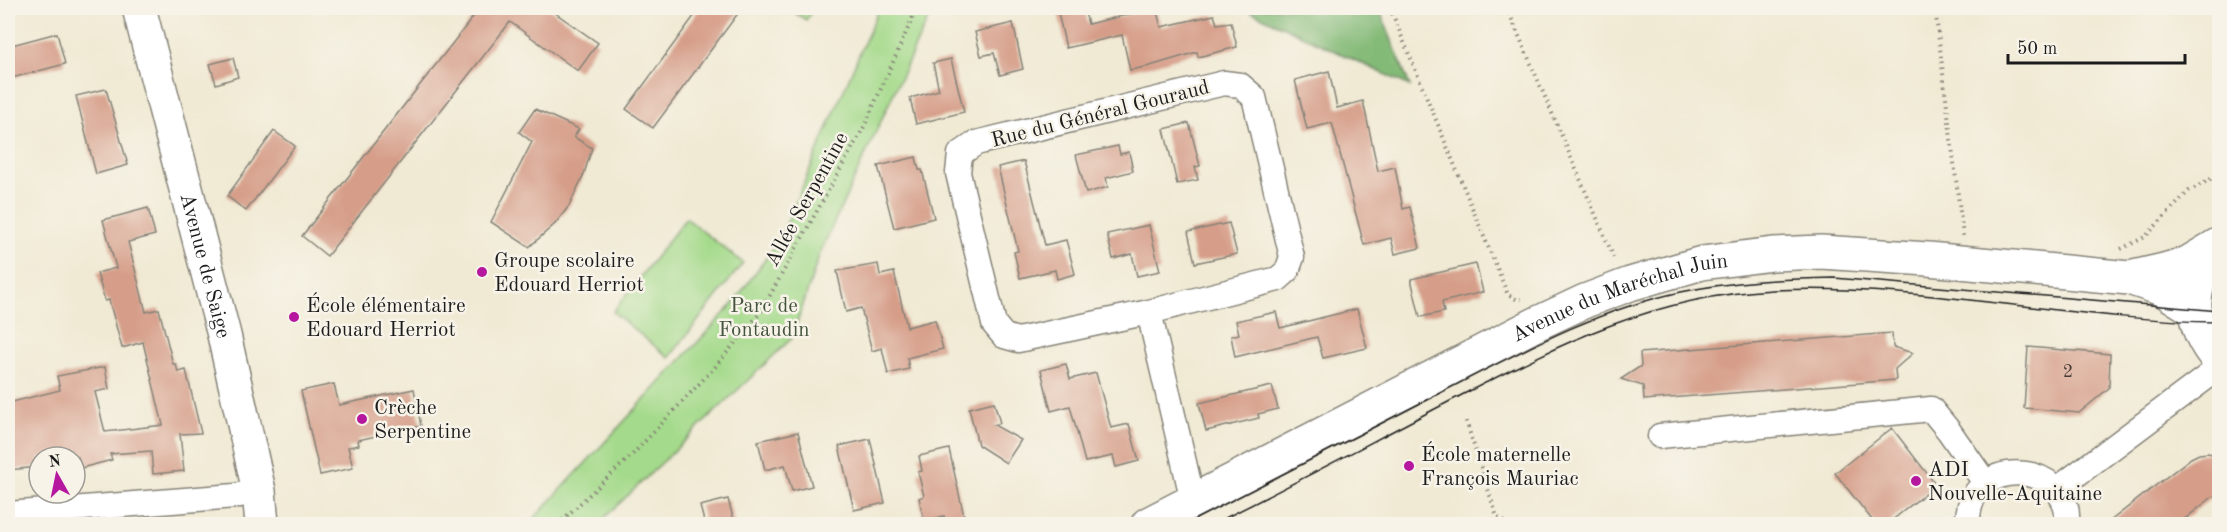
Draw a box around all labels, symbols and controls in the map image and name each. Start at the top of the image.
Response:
scale bar [2008,27,2185,65]
text: 50 m [2017,40,2057,58]
street label: Rue du Général Gouraud [989,77,1212,152]
street label: Allée Serpentine [762,129,853,270]
street label: Avenue de Saige [176,191,233,341]
place label: Groupe scolaire Edouard Herriot [494,251,644,296]
street label: Avenue du Maréchal Juin [1509,251,1729,347]
marker: Groupe scolaire Edouard Herriot [475,265,489,279]
place label: École élémentaire Edouard Herriot [306,292,466,341]
park label: Parc de Fontaudin [718,296,810,341]
marker: École élémentaire Edouard Herriot [287,310,301,324]
house number: 2 [2063,363,2073,381]
place label: Crèche Serpentine [374,398,471,443]
marker: Crèche Serpentine [355,412,369,426]
place label: École maternelle François Mauriac [1421,441,1579,490]
north arrow [27,445,87,505]
text: N [48,453,63,471]
marker: École maternelle François Mauriac [1402,459,1416,473]
place label: ADI Nouvelle-Aquitaine [1928,460,2102,505]
marker: ADI Nouvelle-Aquitaine [1909,474,1923,488]

